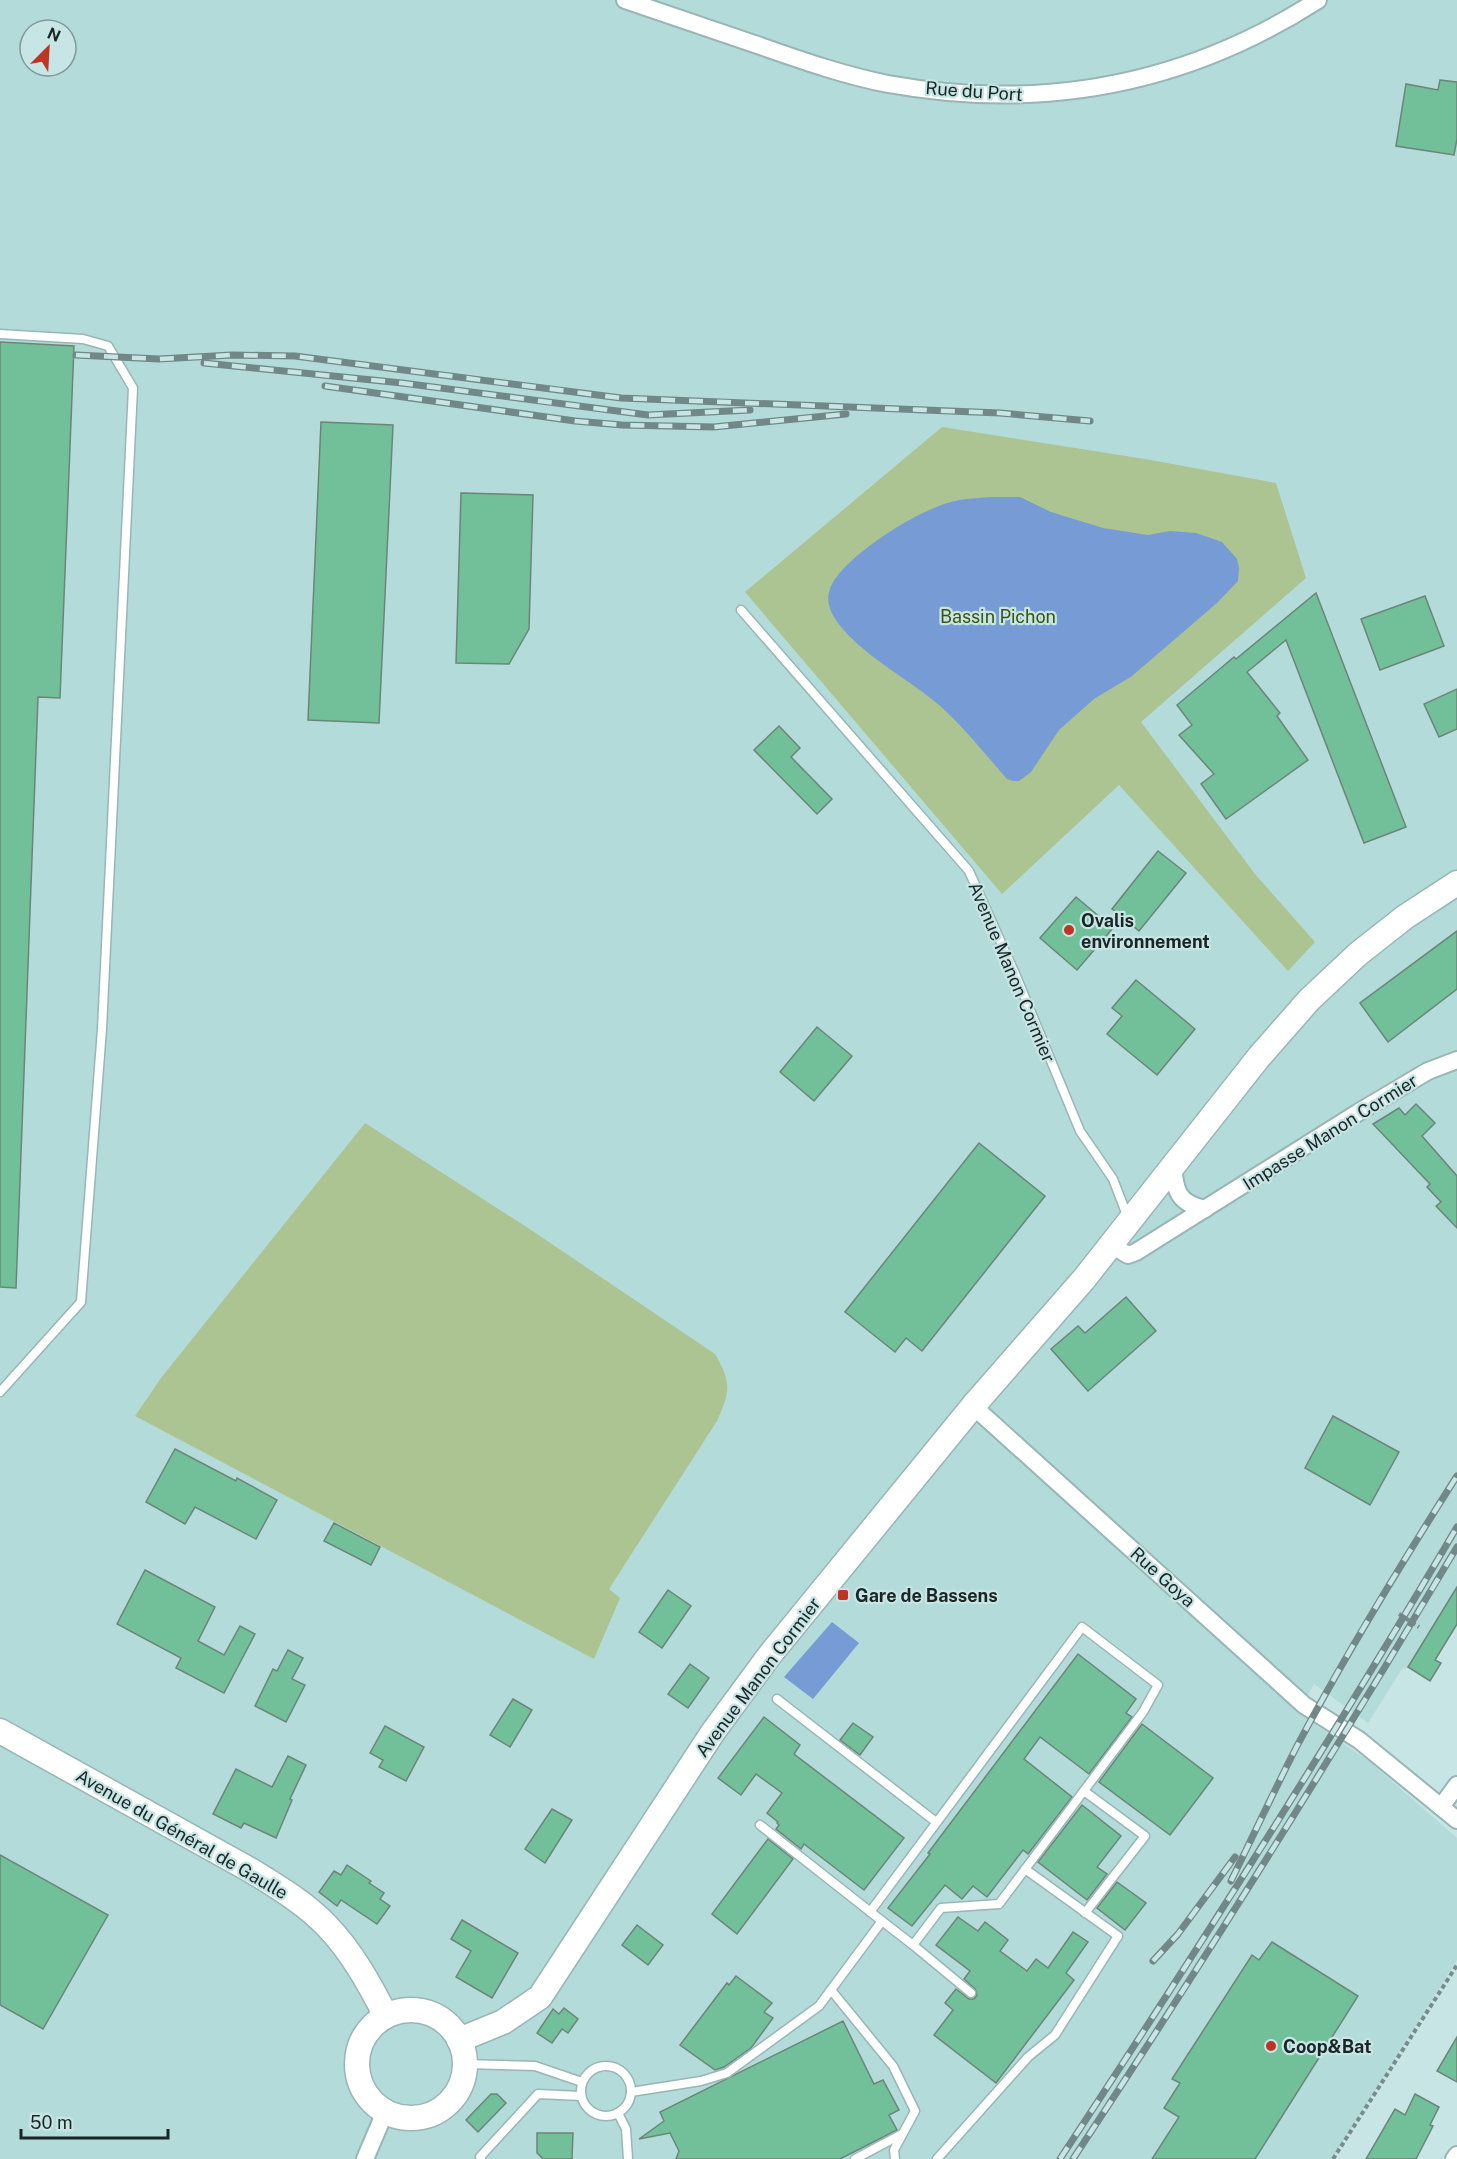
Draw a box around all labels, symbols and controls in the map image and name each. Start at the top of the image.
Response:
north arrow [18,18,78,78]
text: N [44,24,63,46]
street label: Rue du Port [925,77,1023,105]
park label: Bassin Pichon [940,606,1056,627]
street label: Avenue Manon Cormier [964,879,1060,1065]
place label: Ovalis environnement [1081,910,1210,952]
marker: Ovalis environnement [1062,923,1076,937]
street label: Impasse Manon Cormier [1239,1070,1421,1194]
street label: Rue Goya [1126,1543,1200,1611]
place label: Gare de Bassens [855,1585,998,1606]
marker: Gare de Bassens [836,1588,850,1602]
street label: Avenue Manon Cormier [691,1593,825,1761]
street label: Avenue du Général de Gaulle [72,1765,292,1903]
place label: Coop&Bat [1283,2036,1371,2057]
marker: Coop&Bat [1264,2039,1278,2053]
scale bar [21,2102,168,2140]
text: 50 m [30,2112,73,2133]

